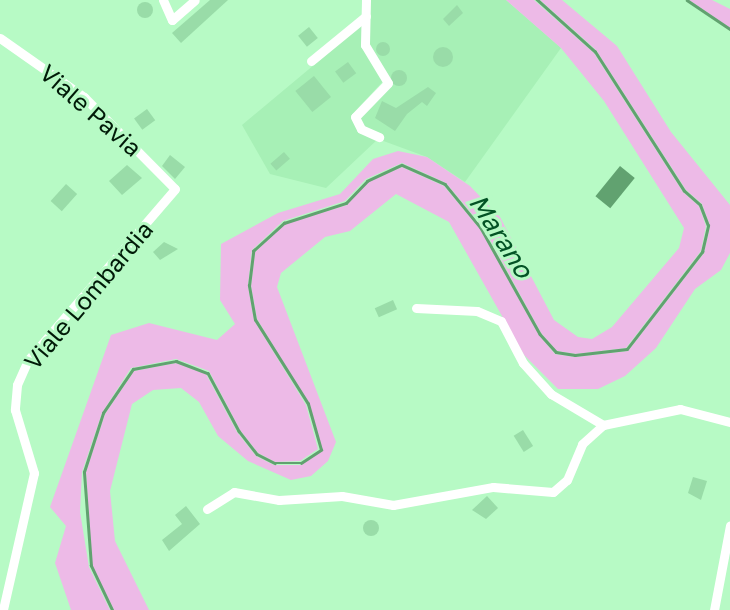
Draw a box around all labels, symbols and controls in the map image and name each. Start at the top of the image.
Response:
street label: Viale Pavia [34,58,148,162]
water label: Marano [463,188,539,284]
street label: Viale Lombardia [18,215,158,375]

